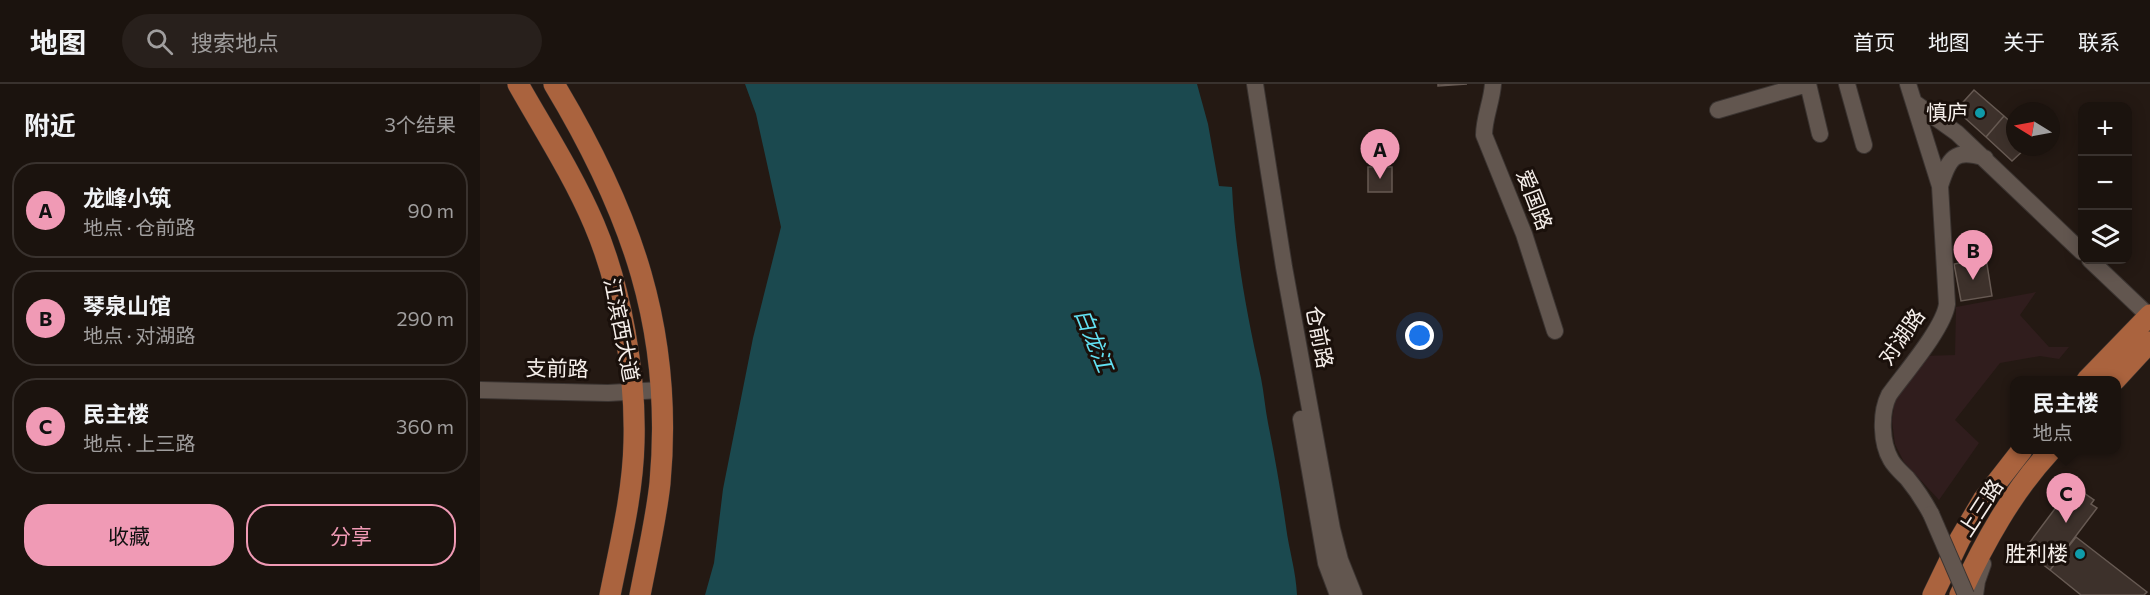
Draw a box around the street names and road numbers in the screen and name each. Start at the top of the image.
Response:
street label: 爱国路 [1512,166,1558,233]
street label: 江滨西大道 [600,276,645,384]
street label: 仓前路 [1302,303,1339,370]
street label: 对湖路 [1872,303,1929,369]
street label: 支前路 [525,354,589,381]
street label: 上三路 [1952,474,2007,540]

